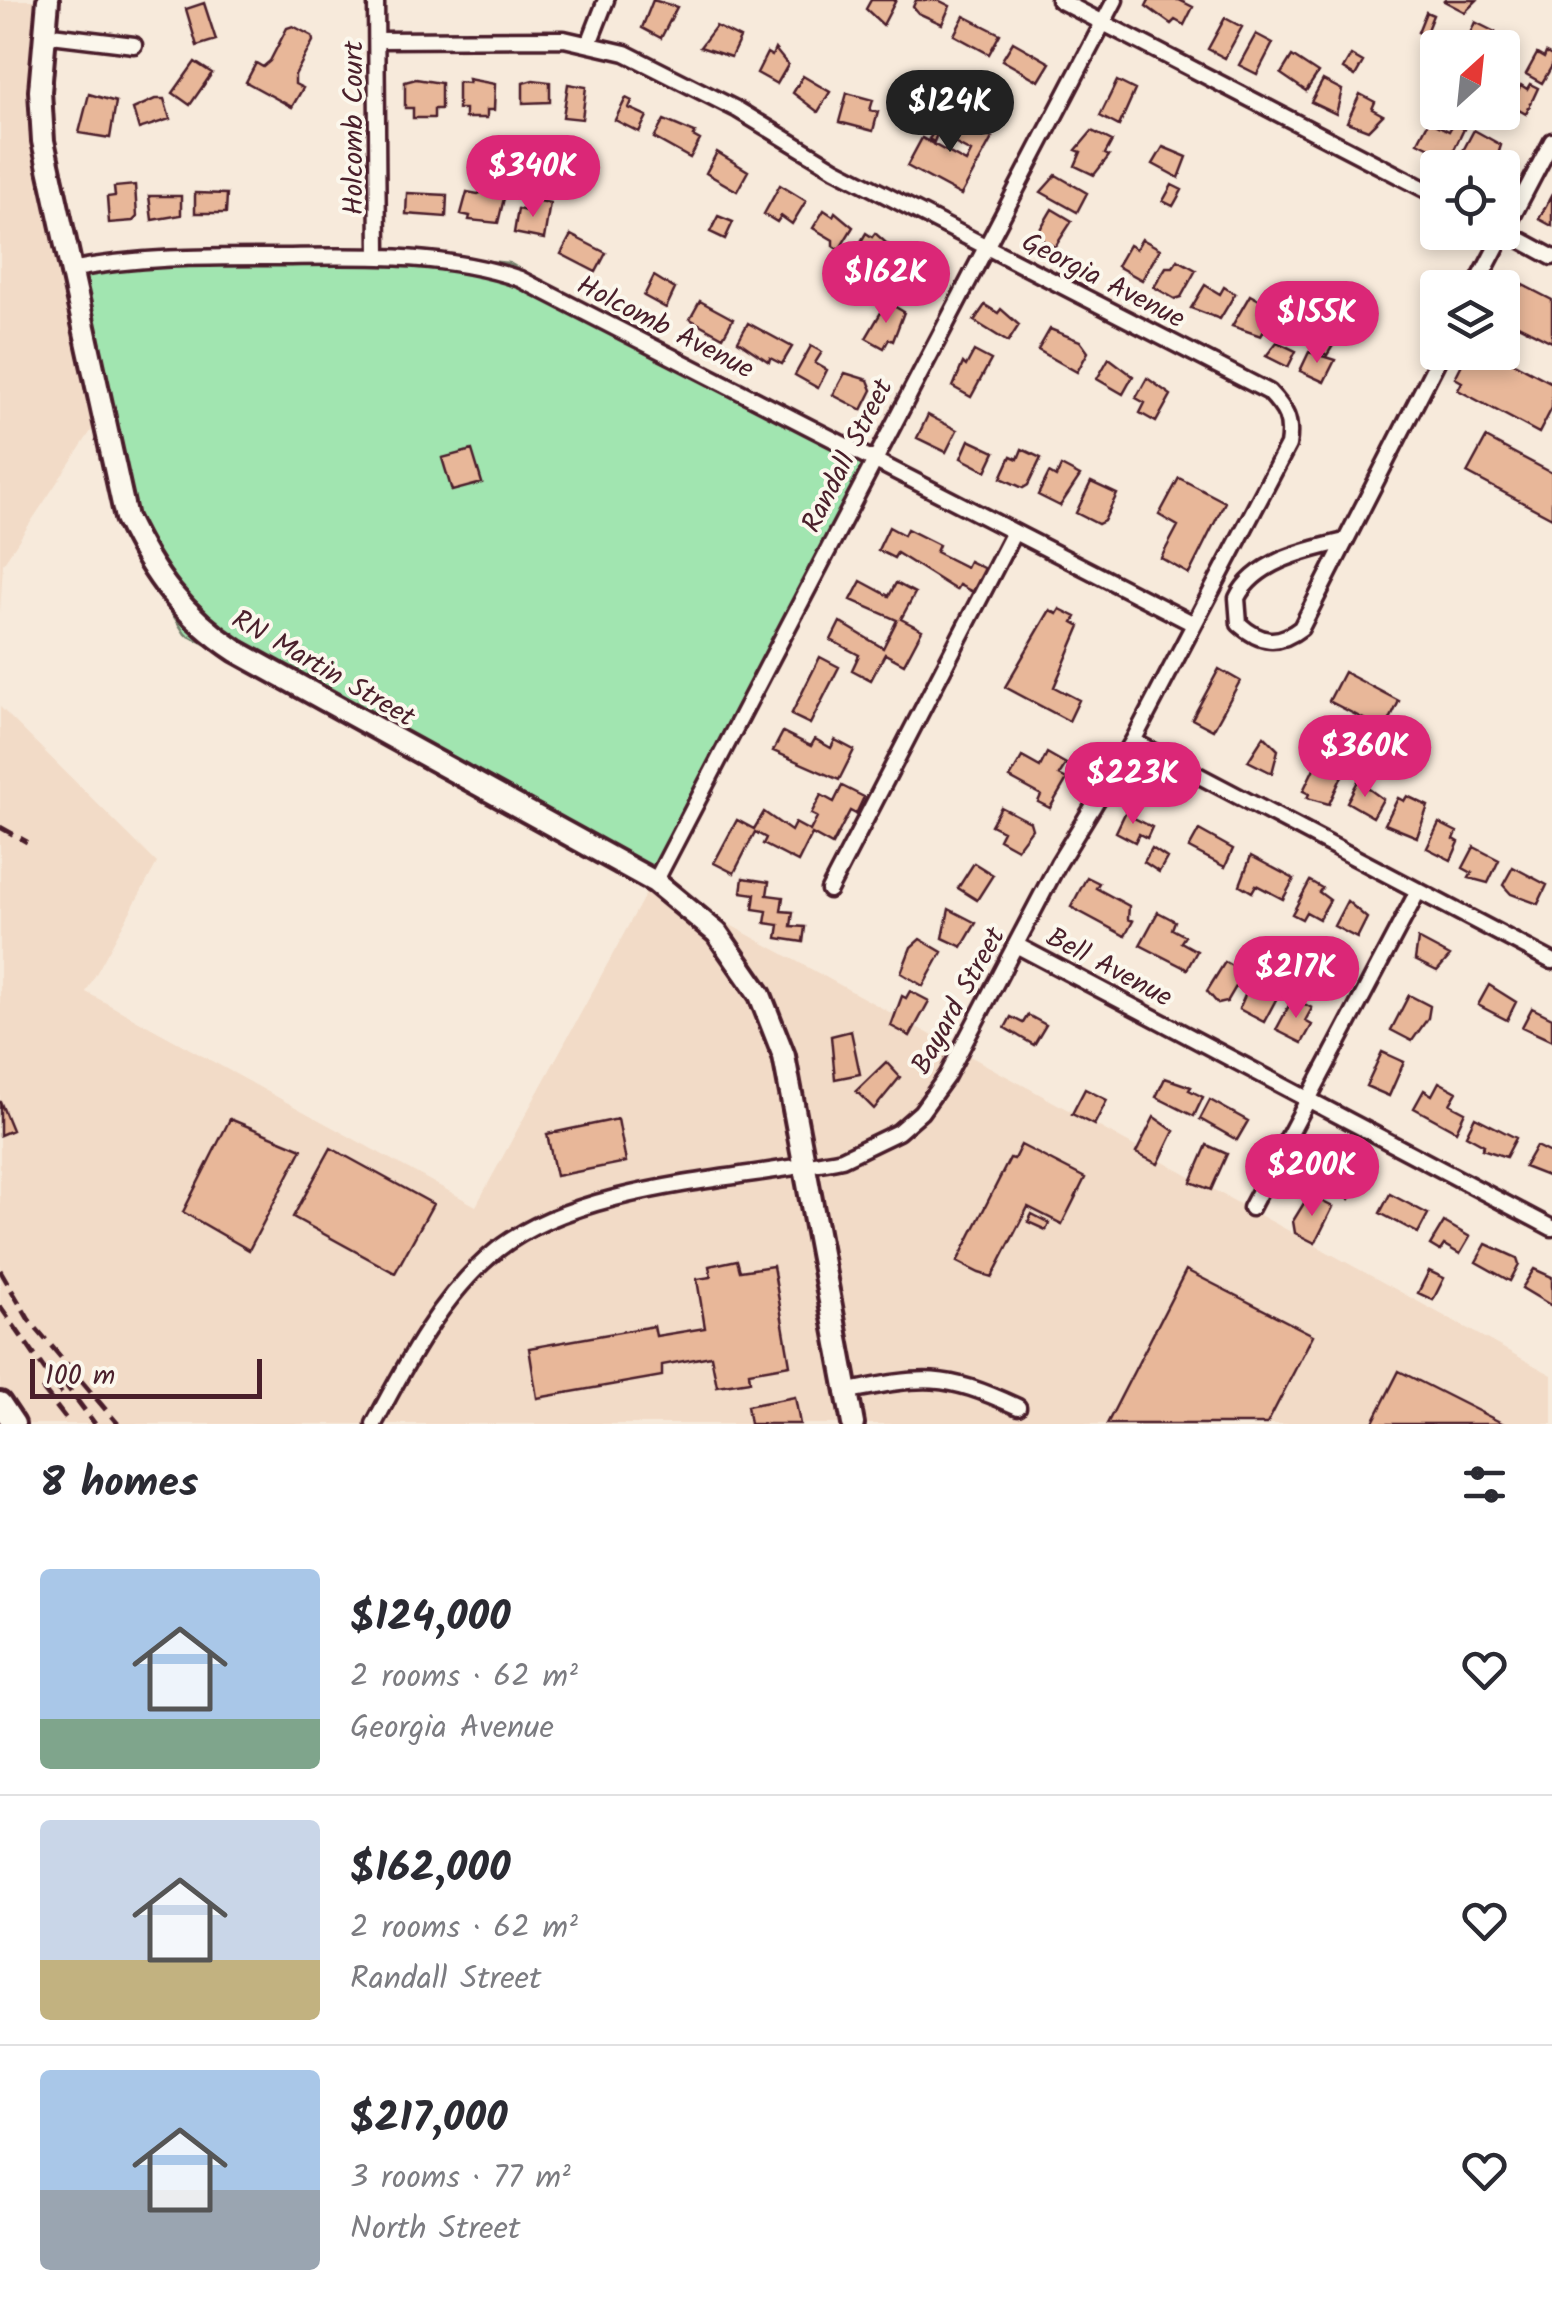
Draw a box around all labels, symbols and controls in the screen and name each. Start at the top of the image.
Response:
north arrow [1420,30,1520,130]
map controls [1420,30,1520,370]
street label: Holcomb Court [332,39,377,215]
pin: $124K [880,70,1020,155]
text: $124K [908,77,992,128]
pin: $340K [463,135,603,220]
text: $340K [488,142,578,193]
button: locate [1420,150,1520,250]
street label: Georgia Avenue [1013,221,1193,342]
pin: $162K [816,241,956,326]
text: $162K [844,248,928,299]
street label: Holcomb Avenue [568,264,762,393]
button: layers [1420,270,1520,370]
pin: $155K [1247,281,1387,366]
text: $155K [1277,288,1357,339]
street label: Randall Street [790,370,907,541]
street label: RN Martin Street [222,598,424,741]
pin: $360K [1295,715,1435,800]
text: $360K [1320,722,1410,773]
pin: $223K [1063,742,1203,827]
text: $223K [1086,749,1180,800]
street label: Bell Avenue [1037,916,1181,1021]
street label: Bayard Street [900,918,1019,1083]
pin: $217K [1226,936,1366,1021]
text: $217K [1255,943,1337,994]
pin: $200K [1242,1134,1382,1219]
text: $200K [1267,1141,1357,1192]
scale bar [30,1354,262,1398]
text: 100 m [45,1354,115,1399]
text: 8 homes [40,1451,198,1518]
icon: filters [1457,1457,1512,1512]
text: $124,000 [350,1585,511,1652]
icon: home [120,1609,240,1729]
icon: heart [1457,1642,1512,1697]
text: 2 rooms · 62 m² [350,1652,578,1703]
text: Georgia Avenue [350,1703,554,1754]
text: $162,000 [350,1836,510,1903]
icon: home [120,1860,240,1980]
icon: heart [1457,1893,1512,1948]
text: 2 rooms · 62 m² [350,1903,578,1954]
text: Randall Street [350,1954,541,2005]
text: $217,000 [350,2086,508,2153]
icon: home [120,2110,240,2230]
icon: heart [1457,2143,1512,2198]
text: 3 rooms · 77 m² [350,2153,571,2204]
text: North Street [350,2204,520,2255]

